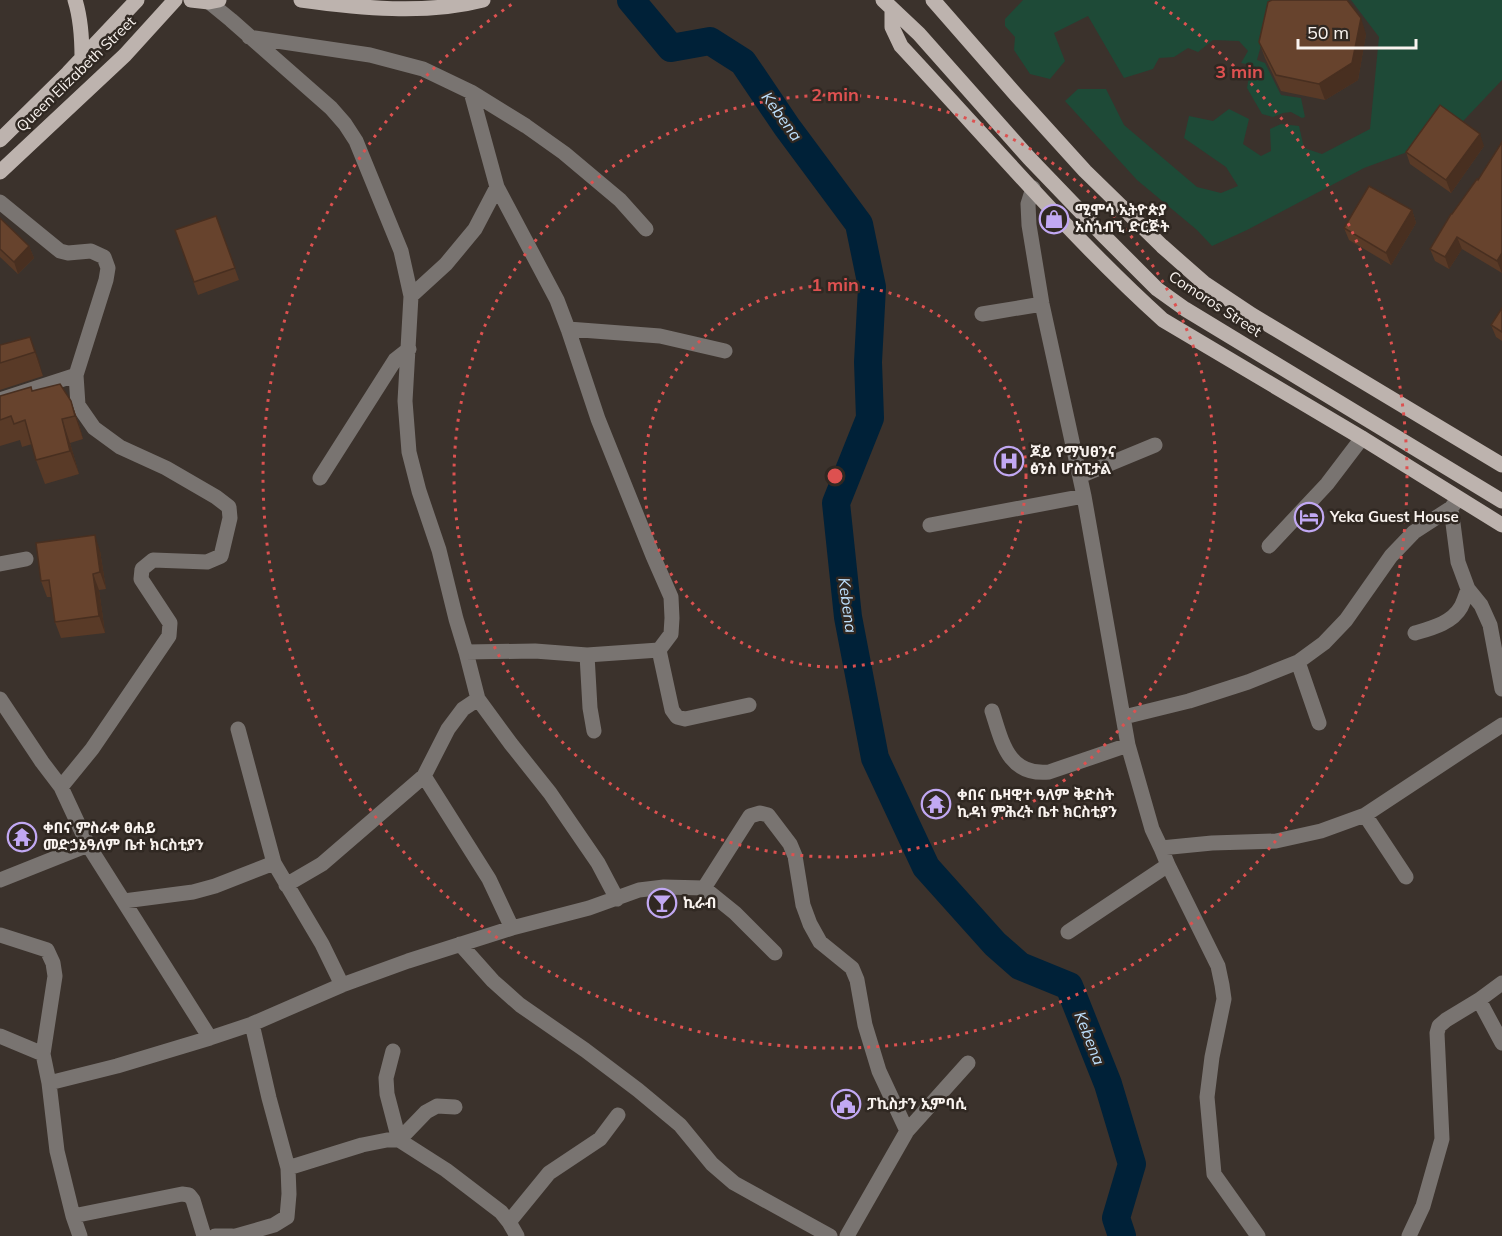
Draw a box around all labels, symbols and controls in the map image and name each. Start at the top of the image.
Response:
street label: Queen Elizabeth Street [12,12,139,136]
scale bar [1298,12,1416,50]
text: 50 m [1307,21,1349,44]
text: 3 min [1215,60,1263,83]
text: 2 min [811,83,859,106]
water label: Kebena [757,87,807,145]
place label: ሚሞሳ ኢትዮጵያ አስጎብኚ ድርጅት [1075,200,1170,236]
shop icon: ሚሞሳ ኢትዮጵያ አስጎብኚ ድርጅት [1038,203,1070,235]
street label: Comoros Street [1165,267,1265,341]
text: 1 min [811,273,859,296]
place label: ጆይ የማህፀንና ፅንስ ሆስፒታል [1030,442,1117,478]
hospital icon: ጆይ የማህፀንና ፅንስ ሆስፒታል [993,445,1025,477]
centre of rings [825,466,845,486]
hotel icon: Yeka Guest House [1293,501,1325,533]
place label: Yeka Guest House [1329,507,1459,526]
water label: Kebena [834,576,862,634]
place label: ቀበና ቤዛዊተ ዓለም ቅድስት ኪዳነ ምሕረት ቤተ ክርስቲያን [957,785,1117,821]
temple icon: ቀበና ቤዛዊተ ዓለም ቅድስት ኪዳነ ምሕረት ቤተ ክርስቲያን [920,788,952,820]
place label: ቀበና ምስራቀ ፀሐይ መድኃኔዓለም ቤተ ክርስቲያን [43,818,204,854]
temple icon: ቀበና ምስራቀ ፀሐይ መድኃኔዓለም ቤተ ክርስቲያን [6,821,38,853]
bar icon: ኪራብ [646,887,678,919]
place label: ኪራብ [683,893,716,912]
water label: Kebena [1070,1008,1110,1068]
public building icon: ፓኪስታን ኢምባሲ [830,1088,862,1120]
place label: ፓኪስታን ኢምባሲ [867,1094,967,1113]

